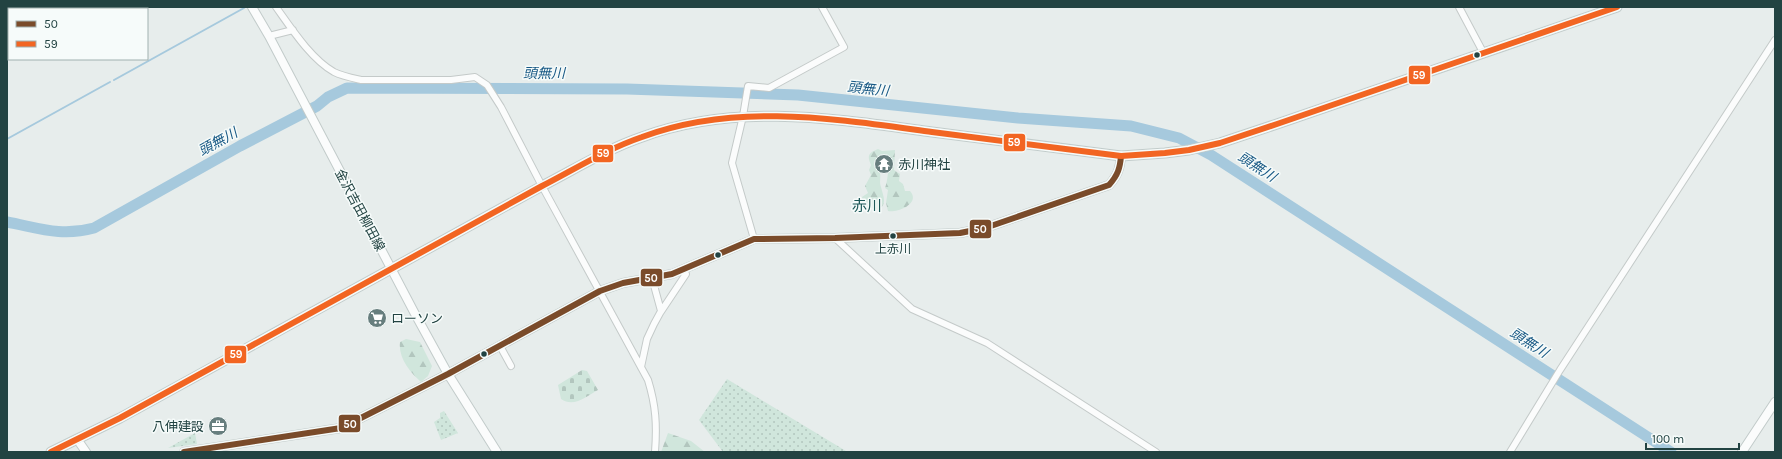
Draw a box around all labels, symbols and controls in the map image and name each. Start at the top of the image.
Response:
legend [8,8,148,60]
text: 50 [44,17,58,31]
text: 59 [44,37,58,51]
unlabelled marker [1472,50,1482,60]
water label: 頭無川 [523,65,567,82]
line badge: 59 [1408,65,1431,85]
text: 59 [1412,69,1426,82]
water label: 頭無川 [846,78,892,100]
water label: 頭無川 [196,123,242,160]
line badge: 59 [1003,133,1026,152]
text: 59 [1007,136,1021,149]
line badge: 59 [592,144,614,163]
text: 59 [596,147,610,160]
water label: 頭無川 [1235,148,1281,187]
temple icon: 赤川神社 [873,153,895,175]
place label: 赤川神社 [898,157,950,172]
street label: 金沢吉田柳田線 [332,166,388,254]
district label: 赤川 [852,197,882,215]
line badge: 50 [969,219,992,239]
text: 50 [973,223,987,236]
marker: 上赤川 [888,231,898,241]
place label: 上赤川 [875,242,911,256]
unlabelled marker [713,250,723,260]
line badge: 50 [640,268,663,287]
text: 50 [644,272,658,285]
supermarket icon: ローソン [366,307,388,329]
place label: ローソン [391,311,443,326]
water label: 頭無川 [1507,324,1553,363]
line badge: 59 [224,345,247,364]
text: 59 [229,348,243,361]
unlabelled marker [479,349,489,359]
line badge: 50 [338,414,361,433]
office icon: 八伸建設 [207,415,229,437]
text: 50 [343,418,357,431]
place label: 八伸建設 [152,419,204,434]
scale bar [1646,425,1739,451]
text: 100 m [1652,432,1684,446]

